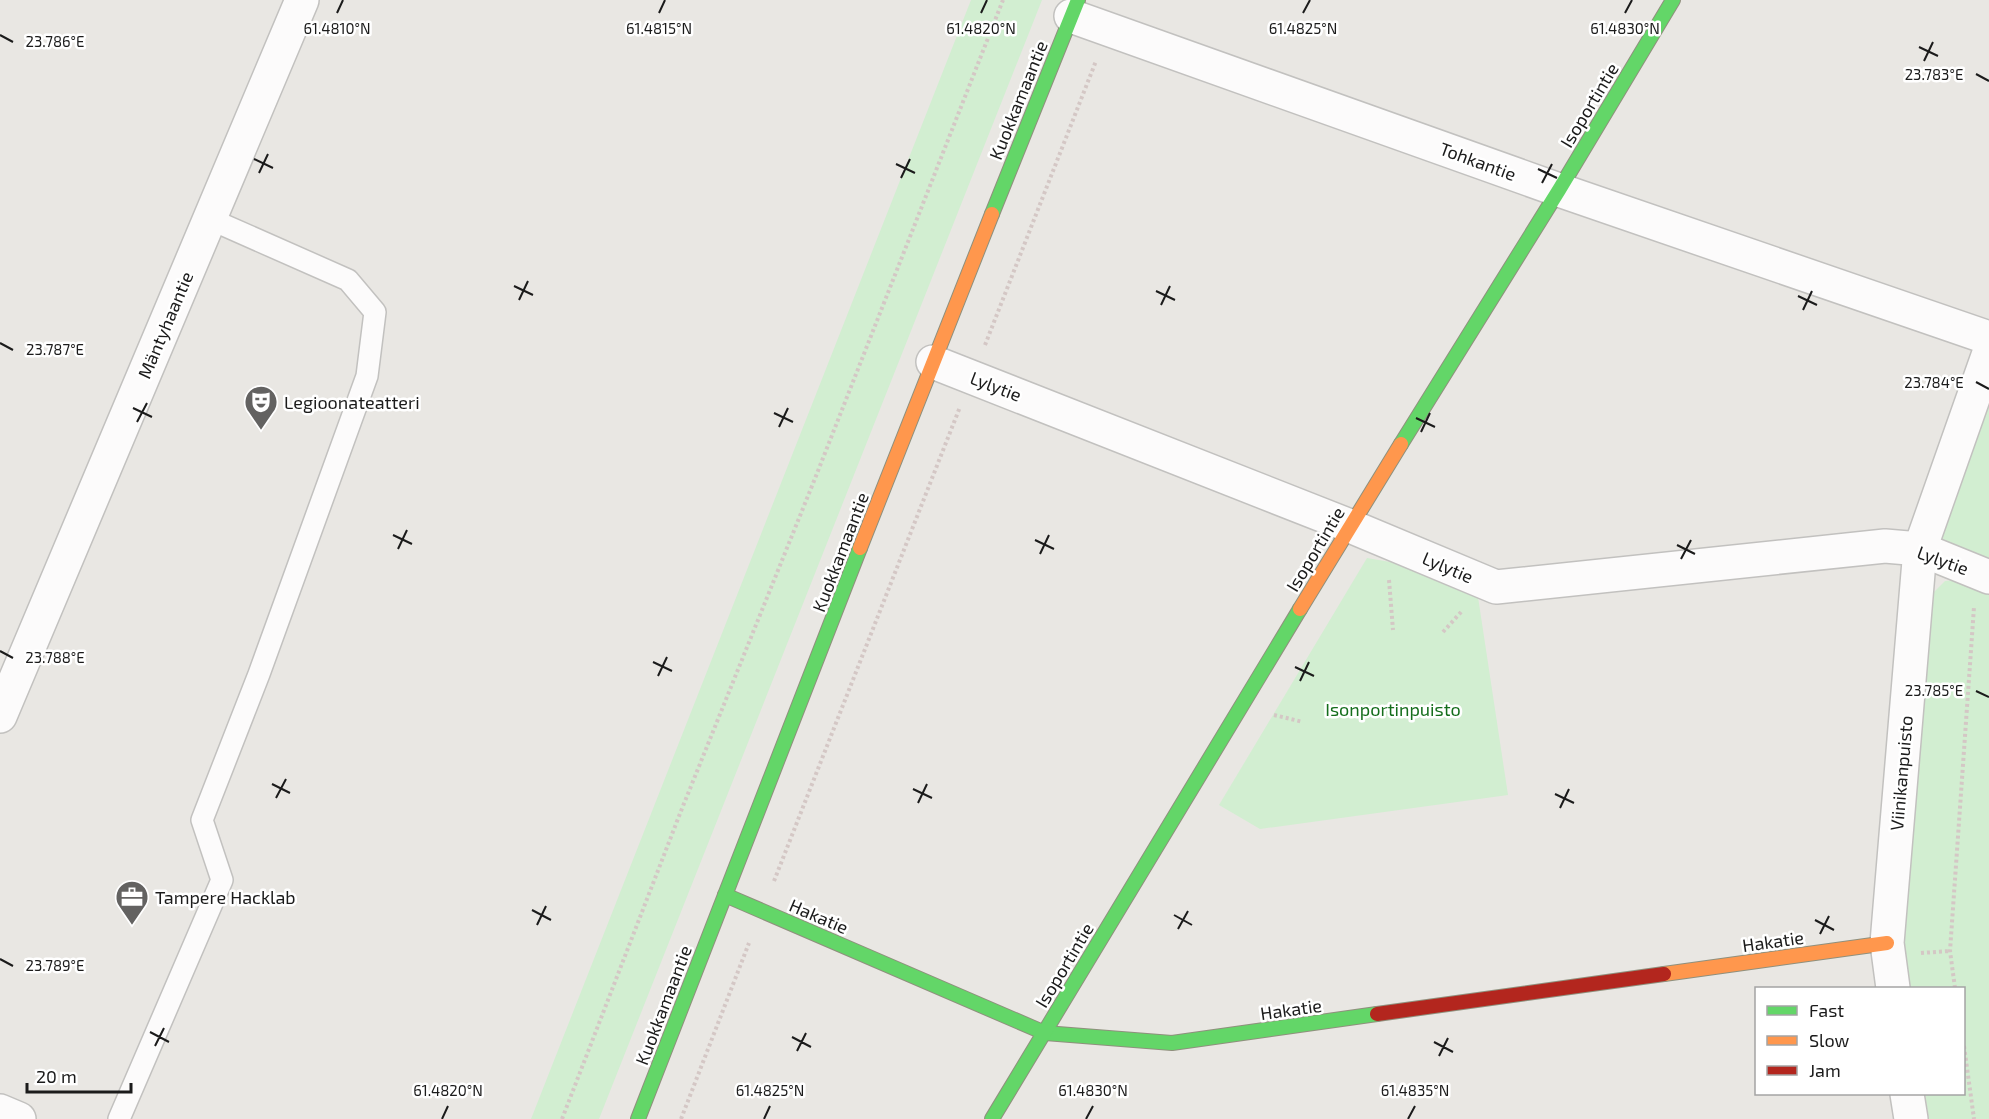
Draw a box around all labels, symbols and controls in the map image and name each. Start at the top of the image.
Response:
text: 61.4810°N [303,19,371,37]
text: 61.4815°N [626,19,692,37]
text: 61.4820°N [946,19,1016,37]
text: 61.4825°N [1269,19,1337,37]
text: 61.4830°N [1590,19,1660,37]
text: 23.786°E [26,32,84,50]
street label: Kuokkamaantie [984,37,1052,163]
street label: Isoportintie [1555,59,1623,151]
text: 23.783°E [1905,65,1963,83]
street label: Tohkantie [1437,137,1519,185]
street label: Mäntyhaantie [133,268,197,382]
text: 23.787°E [26,340,84,358]
street label: Lylytie [967,366,1025,406]
text: 23.784°E [1904,373,1964,391]
theatre icon: Legioonateatteri [243,384,279,431]
place label: Legioonateatteri [284,391,420,413]
street label: Kuokkamaantie [807,489,873,615]
street label: Isoportintie [1281,503,1349,595]
street label: Lylytie [1914,541,1972,579]
street label: Lylytie [1419,547,1477,587]
text: 23.788°E [25,648,85,666]
text: 23.785°E [1905,681,1963,699]
park label: Isonportinpuisto [1325,698,1461,720]
street label: Viinikanpuisto [1885,714,1917,832]
office icon: Tampere Hacklab [114,879,150,926]
place label: Tampere Hacklab [155,886,296,908]
street label: Hakatie [786,894,852,938]
street label: Isoportintie [1030,919,1098,1011]
street label: Hakatie [1741,926,1805,956]
street label: Kuokkamaantie [630,942,696,1068]
text: 23.789°E [26,956,84,974]
legend [1755,987,1965,1095]
street label: Hakatie [1259,994,1323,1024]
text: Fast [1809,999,1844,1021]
text: Slow [1809,1029,1850,1051]
scale bar [27,1056,130,1094]
text: Jam [1809,1059,1841,1081]
text: 20 m [36,1065,77,1087]
text: 61.4820°N [413,1081,483,1099]
text: 61.4825°N [736,1081,804,1099]
text: 61.4830°N [1058,1081,1128,1099]
text: 61.4835°N [1381,1081,1449,1099]

